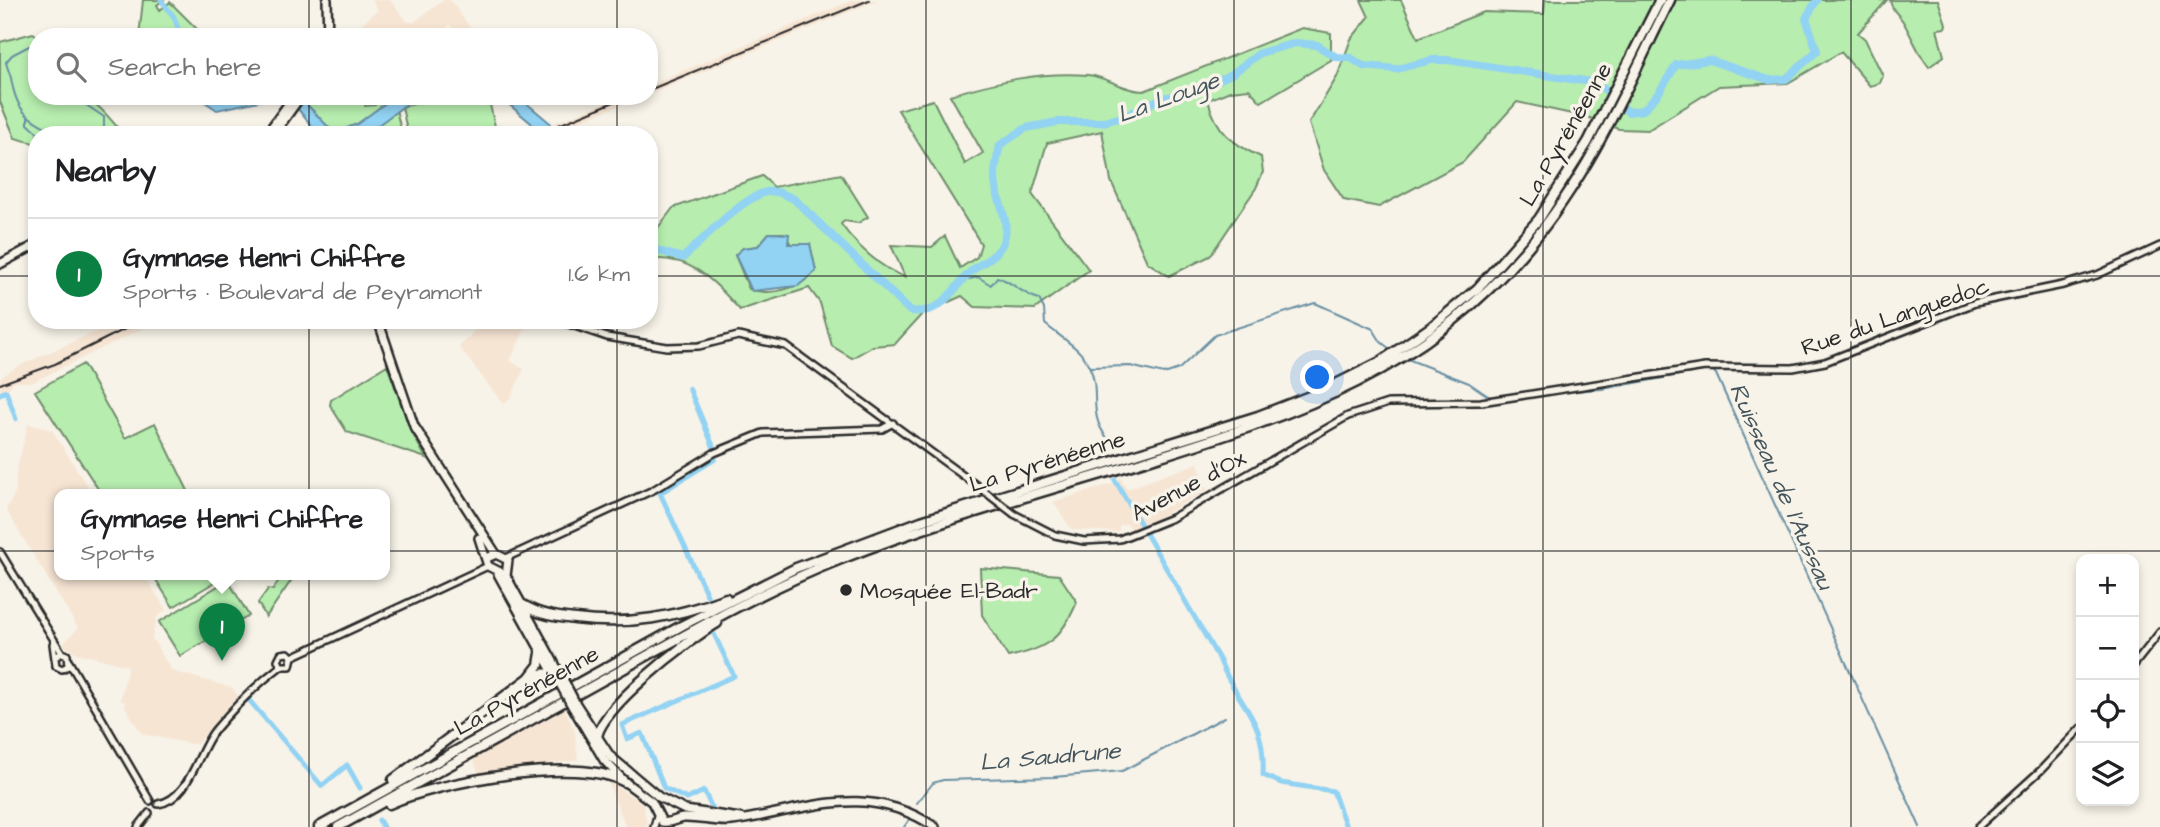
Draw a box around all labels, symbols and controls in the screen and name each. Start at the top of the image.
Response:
search box [28,28,658,105]
icon: search [52,48,90,86]
text: Search here [108,49,261,85]
street label: La Pyrénéenne [1512,57,1621,213]
water label: La Louge [1113,63,1225,133]
text: Nearby [56,151,156,193]
text: Gymnase Henri Chiffre [123,240,405,276]
text: 1 [78,258,80,290]
text: 1.6 km [568,258,630,290]
street label: Rue du Languedoc [1797,270,1994,365]
text: Sports · Boulevard de Peyramont [123,276,482,308]
your location [1300,360,1334,394]
water label: Ruisseau de l'Aussau [1720,378,1843,597]
street label: La Pyrénéenne [966,423,1129,502]
street label: Avenue d'Ox [1125,442,1252,530]
popup [54,489,390,580]
text: Gymnase Henri Chiffre [81,501,363,537]
text: Sports [81,537,155,569]
map controls [2076,554,2139,806]
button: + [2076,554,2139,617]
place label: Mosquée El-Badr [860,575,1038,607]
marker: Mosquée El-Badr [838,582,854,598]
pin: 1 [199,603,245,661]
button: − [2076,617,2139,680]
street label: La Pyrénéenne [448,638,605,745]
button: locate [2076,680,2139,743]
water label: La Saudrune [978,734,1123,780]
button: layers [2076,743,2139,806]

